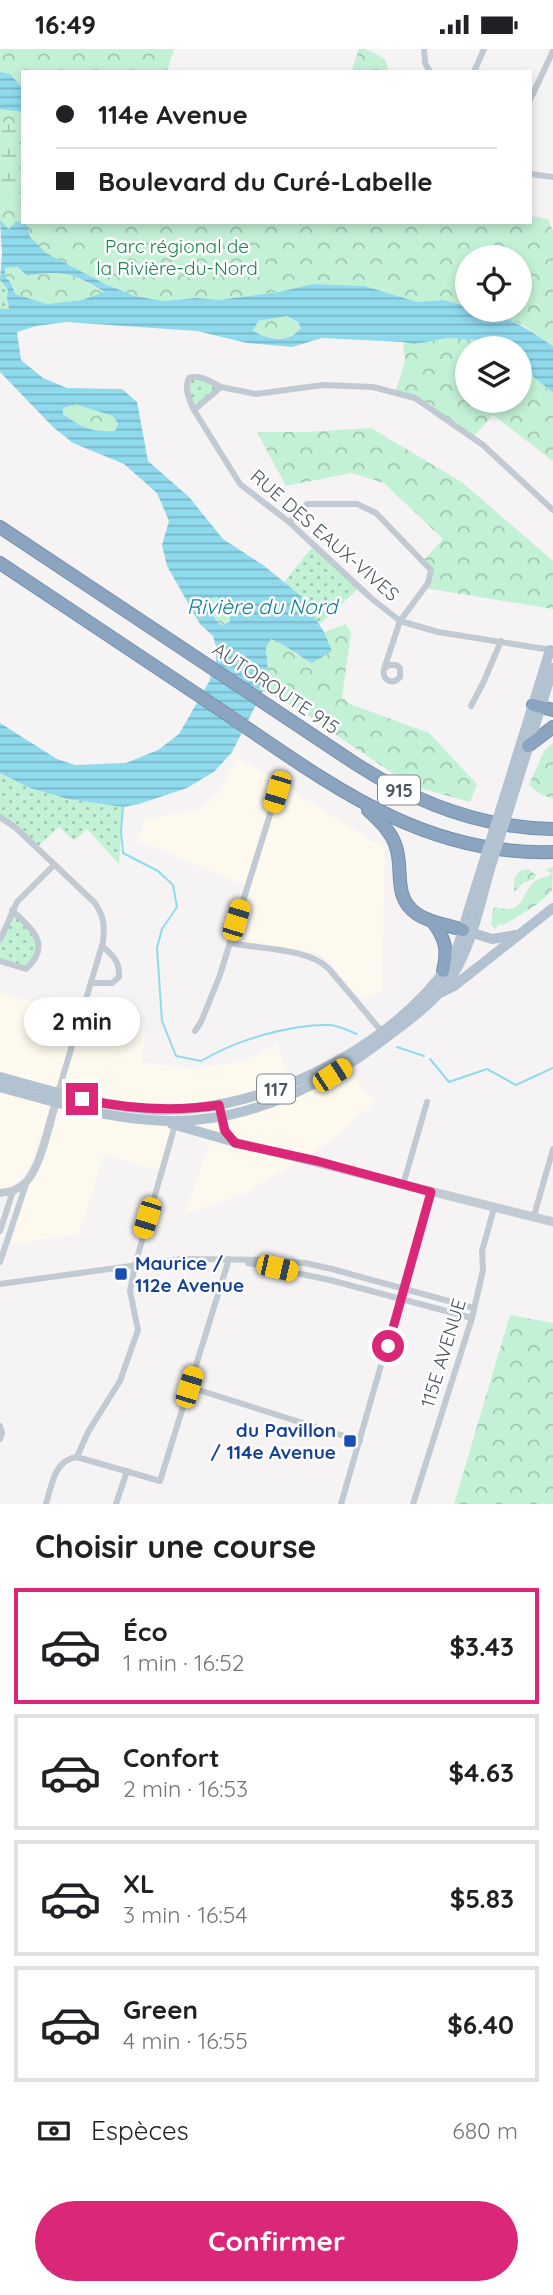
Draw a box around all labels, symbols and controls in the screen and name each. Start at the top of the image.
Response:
text: 16:49 [35,8,96,41]
text: 114e Avenue [98,98,248,131]
text: Boulevard du Curé-Labelle [98,165,433,198]
park label: Parc régional de la Rivière-du-Nord [96,234,258,280]
map controls [455,245,532,413]
button: locate [455,245,532,322]
button: layers [455,336,532,413]
street label: RUE DES EAUX-VIVES [246,464,404,606]
water label: Rivière du Nord [187,593,339,619]
street label: AUTOROUTE 915 [208,637,344,739]
car [261,769,294,815]
road number: 915 [378,775,420,805]
car [220,897,253,943]
callout: 2 min [24,997,140,1047]
text: 2 min [52,1007,112,1036]
car [309,1055,356,1095]
road number: 117 [257,1075,295,1104]
route end [66,1083,98,1115]
car [131,1195,164,1241]
place label: Maurice / 112e Avenue [135,1251,244,1297]
car [255,1253,300,1283]
marker: Maurice / 112e Avenue [113,1266,129,1282]
street label: 115E AVENUE [415,1296,471,1410]
route start [372,1330,404,1362]
car [173,1364,206,1410]
place label: du Pavillon / 114e Avenue [210,1418,336,1464]
marker: du Pavillon / 114e Avenue [342,1433,358,1449]
text: Choisir une course [35,1526,316,1566]
icon: car [39,1615,102,1678]
text: Éco [123,1615,168,1648]
text: $3.43 [450,1630,514,1663]
text: 1 min · 16:52 [123,1648,245,1677]
icon: car [39,1741,102,1804]
text: Confort [123,1741,220,1774]
text: $4.63 [448,1756,514,1789]
text: 2 min · 16:53 [123,1774,248,1803]
icon: car [39,1867,102,1930]
text: XL [123,1867,155,1900]
text: $5.83 [450,1882,514,1915]
text: 3 min · 16:54 [123,1900,247,1929]
icon: car [39,1993,102,2056]
text: Green [123,1993,198,2026]
text: $6.40 [447,2008,514,2041]
text: 4 min · 16:55 [123,2026,248,2055]
icon: cash [35,2112,73,2150]
text: Espèces [91,2114,189,2147]
text: 680 m [452,2116,518,2145]
button: Confirmer [35,2201,518,2281]

